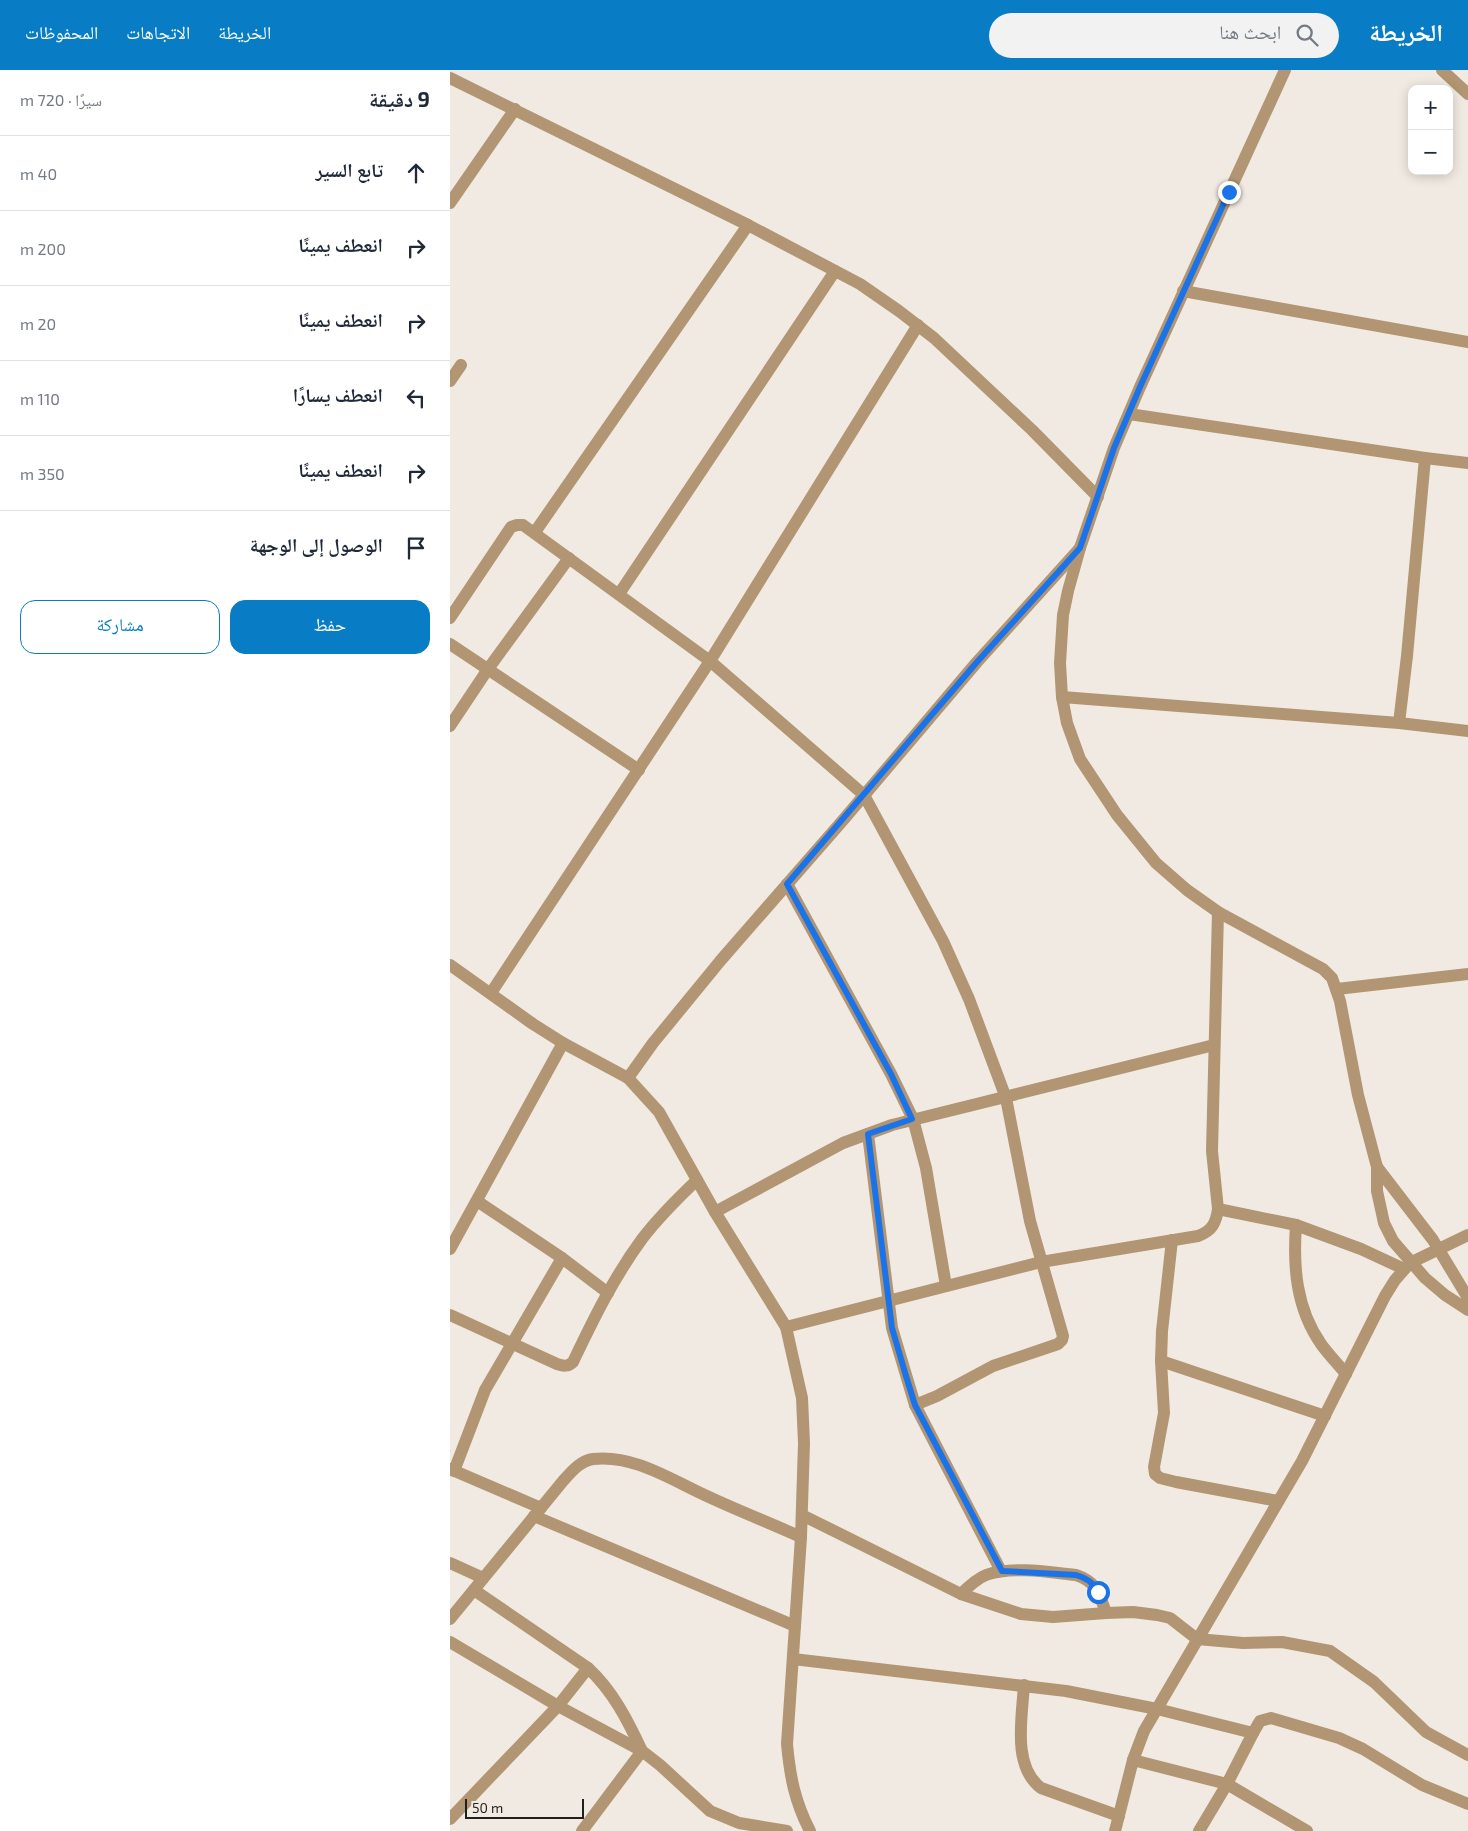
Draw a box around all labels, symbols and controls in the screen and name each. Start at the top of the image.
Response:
search box [989,13,1339,58]
text: الخريطة [1369,17,1443,46]
text: ابحث هنا [1219,20,1281,43]
text: المحفوظات [25,21,98,43]
text: الاتجاهات [126,21,190,43]
text: الخريطة [218,21,271,43]
icon: search [1293,21,1321,49]
map controls [1408,85,1453,175]
button: + [1408,85,1453,130]
text: 9 دقيقة [369,86,430,111]
text: سيرًا · 720 m [20,90,102,109]
button: − [1408,130,1453,175]
text: تابع السير [316,158,383,181]
icon: ahead [402,159,430,187]
text: 40 m [20,164,57,183]
route end [1218,181,1241,204]
text: انعطف يمينًا [298,233,383,256]
icon: right [402,234,430,262]
text: 200 m [20,239,66,258]
text: انعطف يمينًا [298,308,383,331]
icon: right [402,309,430,337]
text: 20 m [20,314,56,333]
text: انعطف يسارًا [293,383,383,406]
icon: left [402,384,430,412]
text: 110 m [20,389,60,408]
text: انعطف يمينًا [298,458,383,481]
icon: right [402,459,430,487]
text: 350 m [20,464,65,483]
text: الوصول إلى الوجهة [250,533,383,556]
icon: arrive [402,534,430,562]
button: مشاركة [20,600,220,654]
button: حفظ [230,600,430,654]
route start [1087,1581,1110,1604]
scale bar [465,1796,584,1819]
text: 50 m [472,1799,503,1816]

